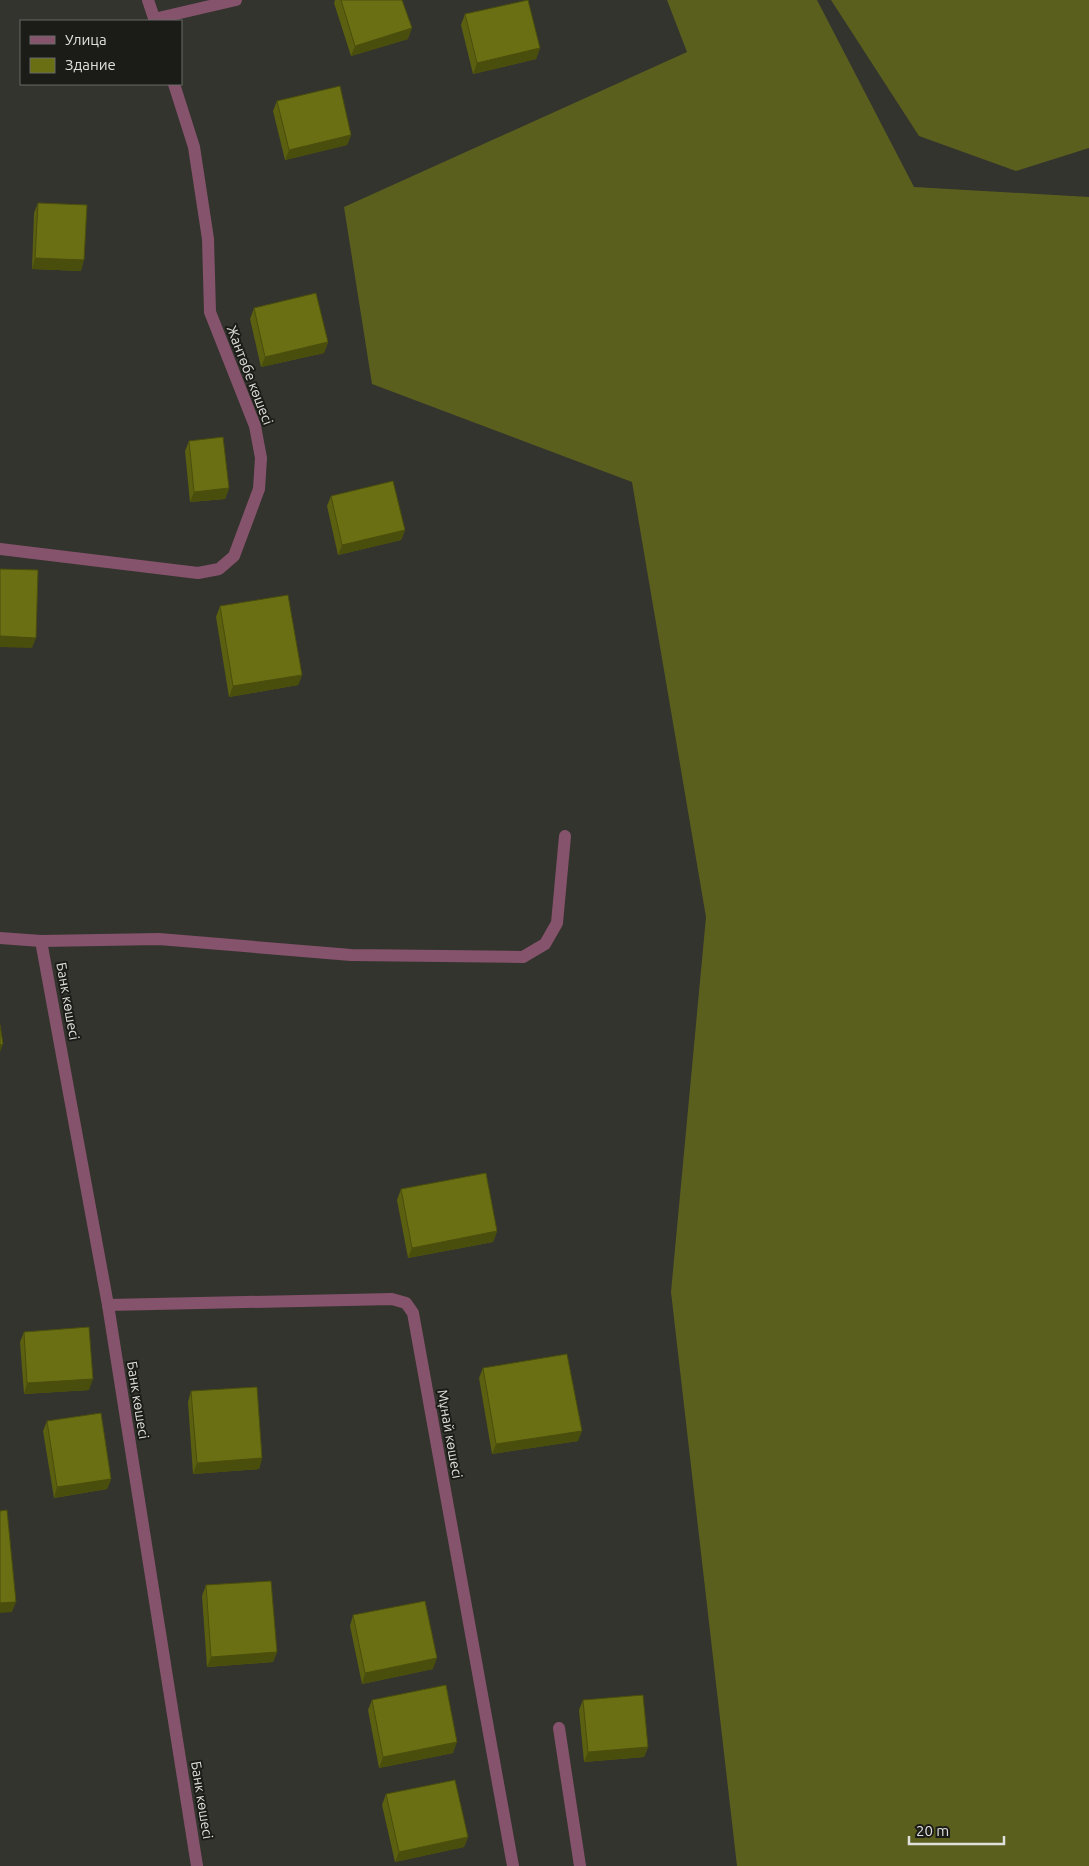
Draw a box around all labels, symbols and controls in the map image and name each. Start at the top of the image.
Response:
legend [20,20,182,85]
text: Улица [65,31,107,48]
text: Здание [65,56,116,73]
street label: Жантөбе көшесі [224,323,276,427]
street label: Банк көшесі [53,961,83,1041]
street label: Банк көшесі [124,1360,152,1440]
street label: Мұнай көшесі [434,1388,466,1480]
street label: Банк көшесі [188,1760,216,1840]
scale bar [909,1814,1004,1846]
text: 20 m [916,1822,949,1839]

